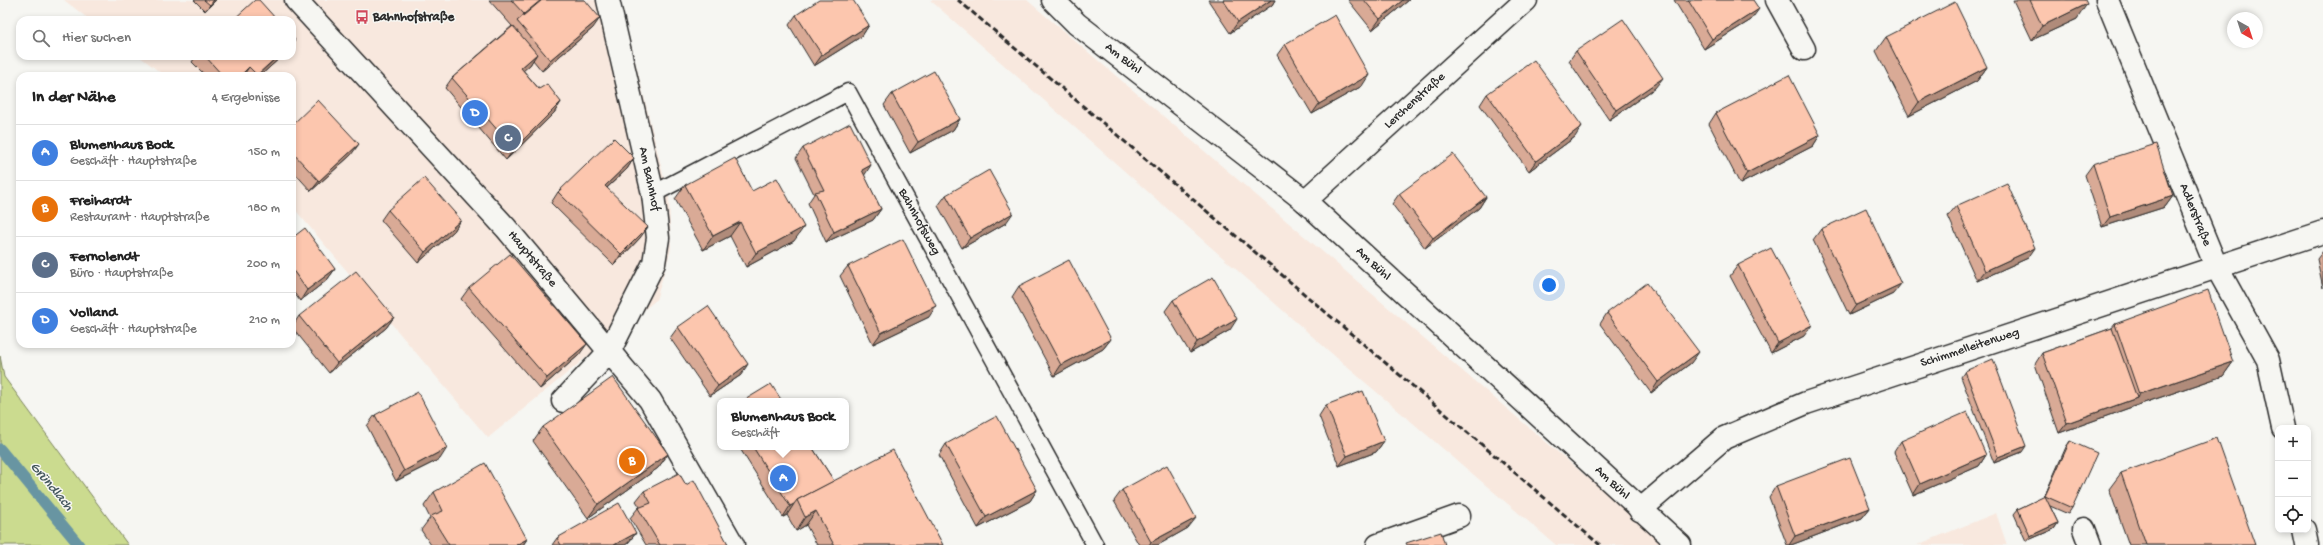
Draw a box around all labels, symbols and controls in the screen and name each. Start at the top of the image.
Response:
bus stop icon: Bahnhofstraße [354,9,370,25]
place label: Bahnhofstraße [372,9,456,25]
north arrow [2227,12,2263,48]
search box [16,16,296,60]
icon: search [30,27,52,49]
text: Hier suchen [62,29,131,47]
street label: Am Bühl [1102,40,1144,78]
street label: Lerchenstraße [1381,70,1449,132]
text: In der Nähe [32,88,115,108]
text: 4 Ergebnisse [212,91,280,106]
pin: D [462,98,488,128]
pin: C [495,123,521,153]
text: Blumenhaus Bock [70,136,173,154]
text: A [41,145,49,160]
text: 150 m [248,145,280,160]
street label: Am Bahnhof [635,146,663,213]
text: Geschäft · Hauptstraße [70,154,197,169]
street label: Adlerstraße [2176,182,2214,249]
street label: Bahnhofsweg [894,185,943,258]
text: Freihardt [70,192,131,210]
text: B [42,201,48,216]
text: 180 m [248,201,280,216]
text: Restaurant · Hauptstraße [70,210,209,225]
street label: Hauptstraße [504,228,560,290]
street label: Am Bühl [1352,244,1394,284]
text: Fernolendt [70,248,139,266]
text: C [41,257,49,272]
text: 200 m [247,257,280,272]
text: Büro · Hauptstraße [70,266,173,281]
your location [1539,275,1559,295]
text: Volland [70,304,117,322]
text: D [41,313,49,328]
text: 210 m [249,313,280,328]
text: Geschäft · Hauptstraße [70,322,197,337]
street label: Schimmelleitenweg [1919,325,2021,371]
popup [717,398,849,450]
text: Blumenhaus Bock [731,408,835,426]
map controls [2275,425,2311,533]
button: + [2275,425,2311,461]
text: Geschäft [731,426,779,441]
pin: B [619,446,645,476]
water label: Gründlach [26,459,77,515]
button: − [2275,461,2311,497]
pin: A [770,463,796,493]
street label: Am Bühl [1591,463,1633,503]
button: locate [2275,497,2311,533]

